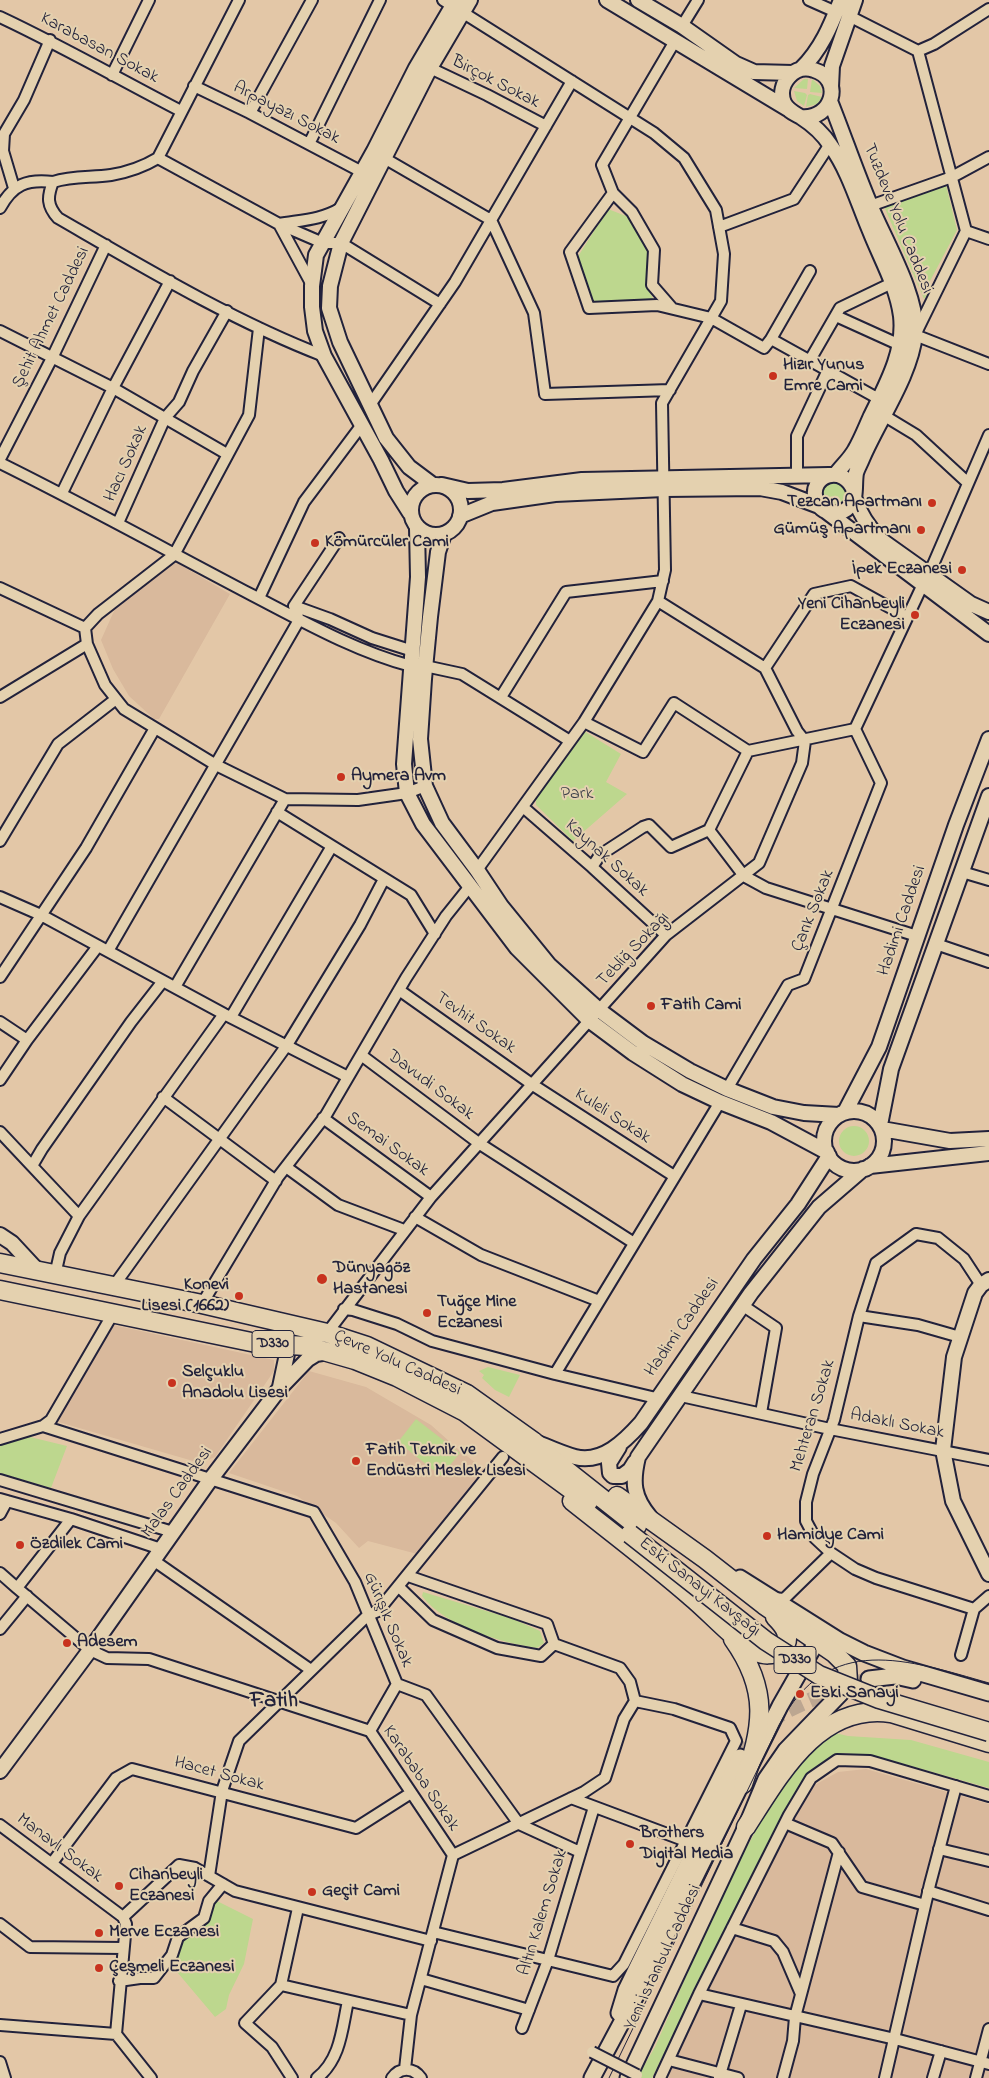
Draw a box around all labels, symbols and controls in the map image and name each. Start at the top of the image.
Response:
street label: Karabasan Sokak [36,9,162,89]
street label: Birçok Sokak [447,52,543,114]
street label: Arpayazı Sokak [229,78,343,150]
street label: Tuzdeve Yolu Caddesi [857,141,937,297]
street label: Şehit Ahmet Caddesi [8,244,96,392]
place label: Hızır Yunus Emre Cami [783,355,864,398]
marker: Hızır Yunus Emre Cami [767,370,779,382]
street label: Hacı Sokak [101,422,153,506]
place label: Tezcan Apartmanı [787,492,922,514]
marker: Tezcan Apartmanı [926,497,938,509]
place label: Gümüş Apartmanı [774,519,911,541]
marker: Gümüş Apartmanı [915,524,927,536]
place label: Kömürcüler Cami [325,532,449,554]
marker: Kömürcüler Cami [309,537,321,549]
place label: İpek Eczanesi [852,559,952,581]
marker: İpek Eczanesi [956,564,968,576]
place label: Yeni Cihanbeyli Eczanesi [798,594,905,636]
marker: Yeni Cihanbeyli Eczanesi [909,609,921,621]
place label: Aymera Avm [351,766,446,788]
marker: Aymera Avm [335,771,347,783]
park label: Park [561,784,593,806]
street label: Kaynak Sokak [560,816,652,902]
street label: Hadimi Caddesi [874,863,932,979]
street label: Çarık Sokak [788,867,840,955]
street label: Tebliğ Sokağı [593,908,675,992]
street label: Tevhit Sokak [430,988,520,1060]
place label: Fatih Cami [661,995,742,1017]
marker: Fatih Cami [645,1000,657,1012]
street label: Davudi Sokak [382,1046,478,1126]
street label: Kuleli Sokak [570,1084,654,1150]
street label: Semai Sokak [341,1108,433,1182]
place label: Dünyagöz Hastanesi [333,1258,410,1300]
marker: Dünyagöz Hastanesi [315,1272,329,1286]
street label: Hadimi Caddesi [641,1274,725,1382]
place label: Konevi Lisesi (1662) [142,1275,229,1318]
marker: Konevi Lisesi (1662) [233,1290,245,1302]
place label: Tuğçe Mine Eczanesi [437,1292,516,1335]
marker: Tuğçe Mine Eczanesi [421,1307,433,1319]
street label: Çevre Yolu Caddesi [330,1326,464,1402]
road number: D330 [252,1330,294,1358]
street label: Mehteran Sokak [787,1357,841,1475]
place label: Selçuklu Anadolu Lisesi [182,1362,288,1405]
marker: Selçuklu Anadolu Lisesi [166,1377,178,1389]
street label: Adaklı Sokak [848,1405,946,1445]
place label: Fatih Teknik ve Endüstri Meslek Lisesi [366,1440,526,1482]
street label: Malas Caddesi [138,1443,218,1543]
marker: Fatih Teknik ve Endüstri Meslek Lisesi [350,1455,362,1467]
place label: Hamidye Cami [777,1525,884,1547]
marker: Hamidye Cami [761,1530,773,1542]
place label: Özdilek Cami [30,1534,123,1556]
street label: Eski Sanayi Kavşağı [634,1534,764,1642]
marker: Özdilek Cami [14,1539,26,1551]
street label: Gürışık Sokak [357,1569,417,1671]
place label: Adesem [77,1632,137,1654]
marker: Adesem [61,1637,73,1649]
road number: D330 [774,1646,816,1674]
place label: Eski Sanayi [810,1683,899,1705]
marker: Eski Sanayi [794,1688,806,1700]
district label: Fatih [250,1689,298,1715]
street label: Karababa Sokak [377,1722,463,1836]
street label: Hacet Sokak [171,1753,267,1797]
street label: Manavlı Sokak [11,1809,107,1889]
place label: Brothers Digital Media [640,1823,733,1866]
marker: Brothers Digital Media [624,1838,636,1850]
street label: Altın Kalem Sokak [515,1847,573,1979]
place label: Cihanbeyli Eczanesi [129,1865,203,1908]
marker: Cihanbeyli Eczanesi [113,1880,125,1892]
place label: Geçit Cami [322,1881,400,1903]
street label: Yeni İstanbul Caddesi [621,1882,707,2034]
marker: Geçit Cami [306,1886,318,1898]
place label: Merve Eczanesi [109,1922,219,1944]
marker: Merve Eczanesi [93,1927,105,1939]
place label: Çeşmeli Eczanesi [109,1957,234,1979]
marker: Çeşmeli Eczanesi [93,1962,105,1974]

